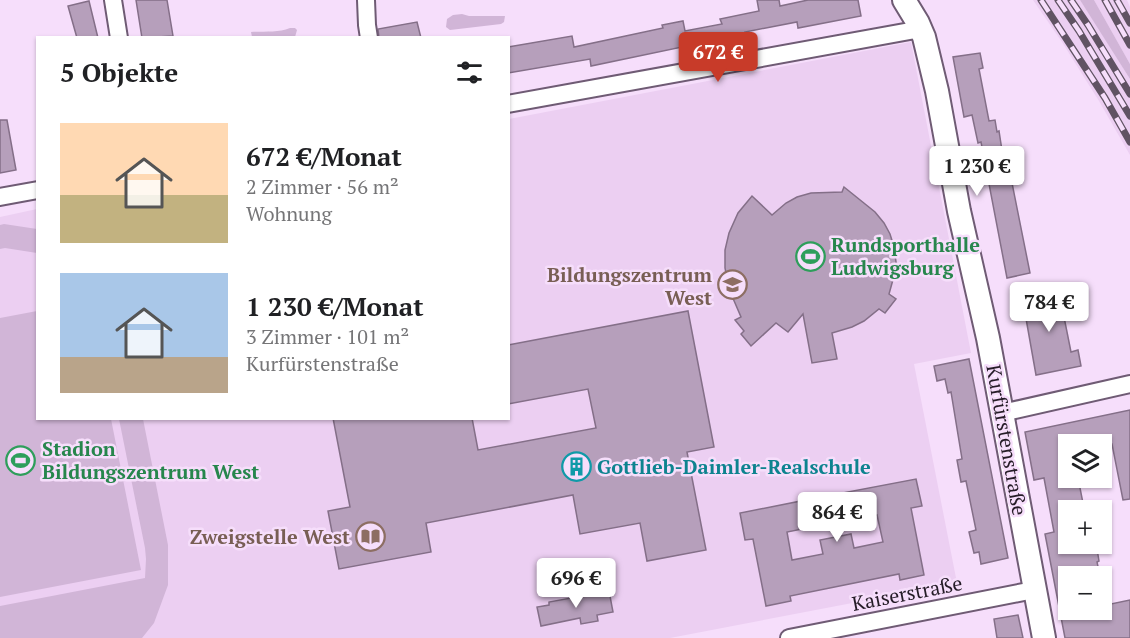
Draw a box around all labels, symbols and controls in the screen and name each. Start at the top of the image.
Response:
pin: 672 € [676,32,760,83]
text: 672 € [693,38,743,65]
text: 5 Objekte [60,55,178,89]
icon: filters [453,56,486,89]
text: 672 €/Monat [246,139,402,173]
pin: 1 230 € [922,146,1032,197]
icon: home [108,147,180,219]
text: 1 230 € [943,152,1011,179]
text: 2 Zimmer · 56 m² [246,173,399,200]
text: Wohnung [246,200,332,227]
place label: Rundsporthalle Ludwigsburg [831,231,980,281]
sports icon: Rundsporthalle Ludwigsburg [794,240,826,272]
place label: Bildungszentrum West [547,261,713,311]
school or university icon: Bildungszentrum West [717,269,749,301]
pin: 784 € [1007,282,1091,333]
text: 784 € [1024,288,1074,315]
text: 1 230 €/Monat [246,289,424,323]
icon: home [108,297,180,369]
text: 3 Zimmer · 101 m² [246,323,409,350]
text: Kurfürstenstraße [246,350,399,377]
street label: Kurfürstenstraße [980,362,1034,518]
map controls [1058,434,1112,620]
button: layers [1058,434,1112,488]
place label: Stadion Bildungszentrum West [42,435,259,485]
sports icon: Stadion Bildungszentrum West [5,444,37,476]
building icon: Gottlieb-Daimler-Realschule [560,450,592,482]
place label: Gottlieb-Daimler-Realschule [597,453,871,480]
pin: 864 € [795,492,879,543]
text: 864 € [812,498,862,525]
button: + [1058,500,1112,554]
library icon: Zweigstelle West [355,520,387,552]
place label: Zweigstelle West [190,523,350,550]
pin: 696 € [534,558,618,609]
text: 696 € [551,564,601,591]
button: − [1058,566,1112,620]
street label: Kaiserstraße [849,569,965,617]

